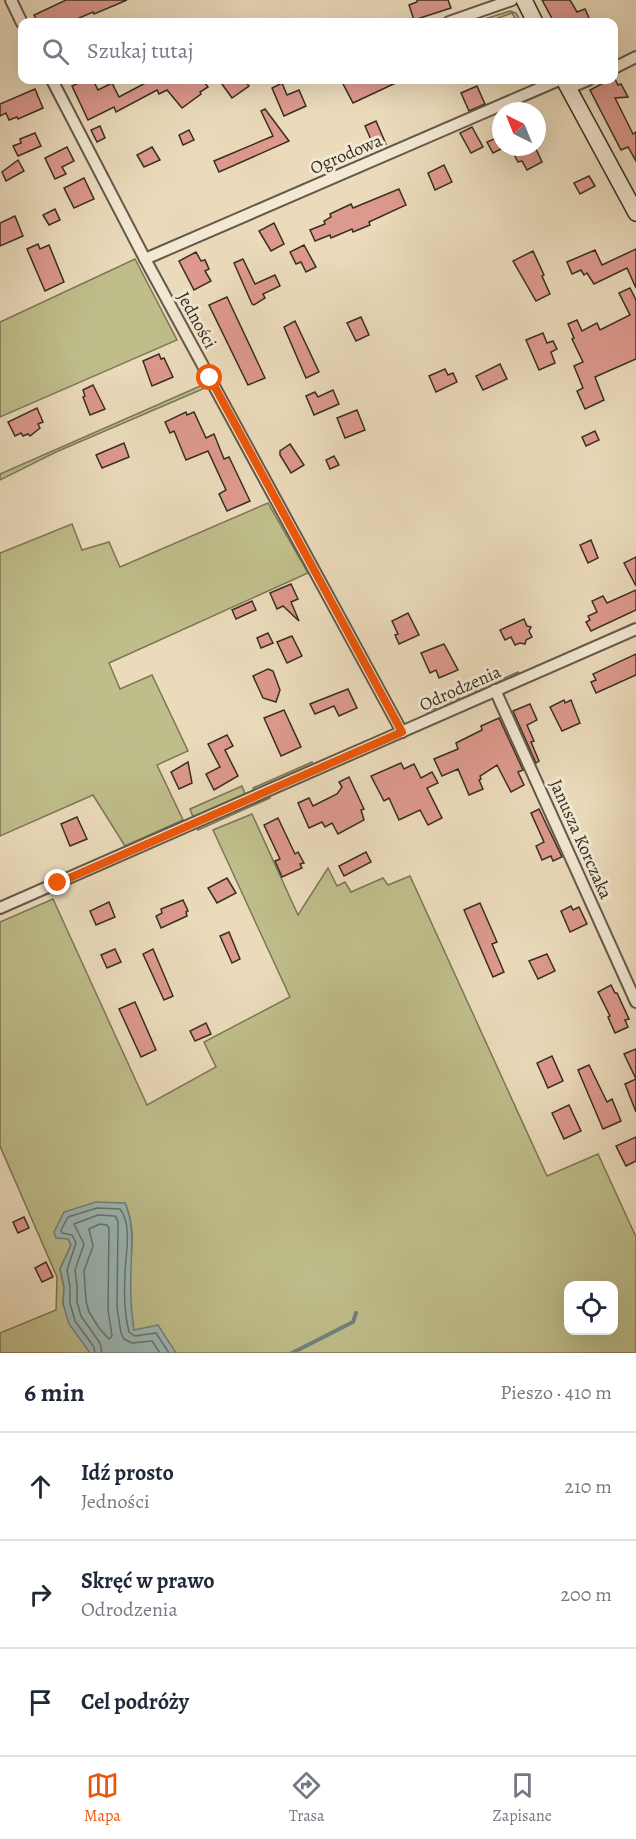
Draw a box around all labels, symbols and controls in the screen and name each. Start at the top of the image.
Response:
search box [18,18,618,84]
icon: search [39,35,72,68]
text: Szukaj tutaj [87,36,193,66]
north arrow [492,102,546,156]
street label: Ogrodowa [306,128,386,180]
street label: Jedności [172,287,222,353]
route start [196,364,222,390]
street label: Odrodzenia [415,659,505,717]
street label: Janusza Korczaka [544,775,618,903]
route end [44,869,70,895]
map controls [564,1281,618,1335]
button: locate [564,1281,618,1335]
text: 6 min [24,1375,85,1410]
text: Pieszo · 410 m [500,1379,612,1406]
text: Idź prosto [81,1458,174,1488]
icon: ahead [24,1470,57,1503]
text: 210 m [564,1473,612,1500]
text: Jedności [81,1488,150,1515]
text: Skręć w prawo [81,1566,215,1596]
icon: right [24,1578,57,1611]
text: 200 m [561,1581,612,1608]
text: Odrodzenia [81,1596,178,1623]
icon: arrive [24,1686,57,1719]
text: Cel podróży [81,1687,189,1717]
tab: Mapa [84,1769,121,1827]
tab: Trasa [289,1769,325,1827]
tab: Zapisane [493,1769,552,1827]

